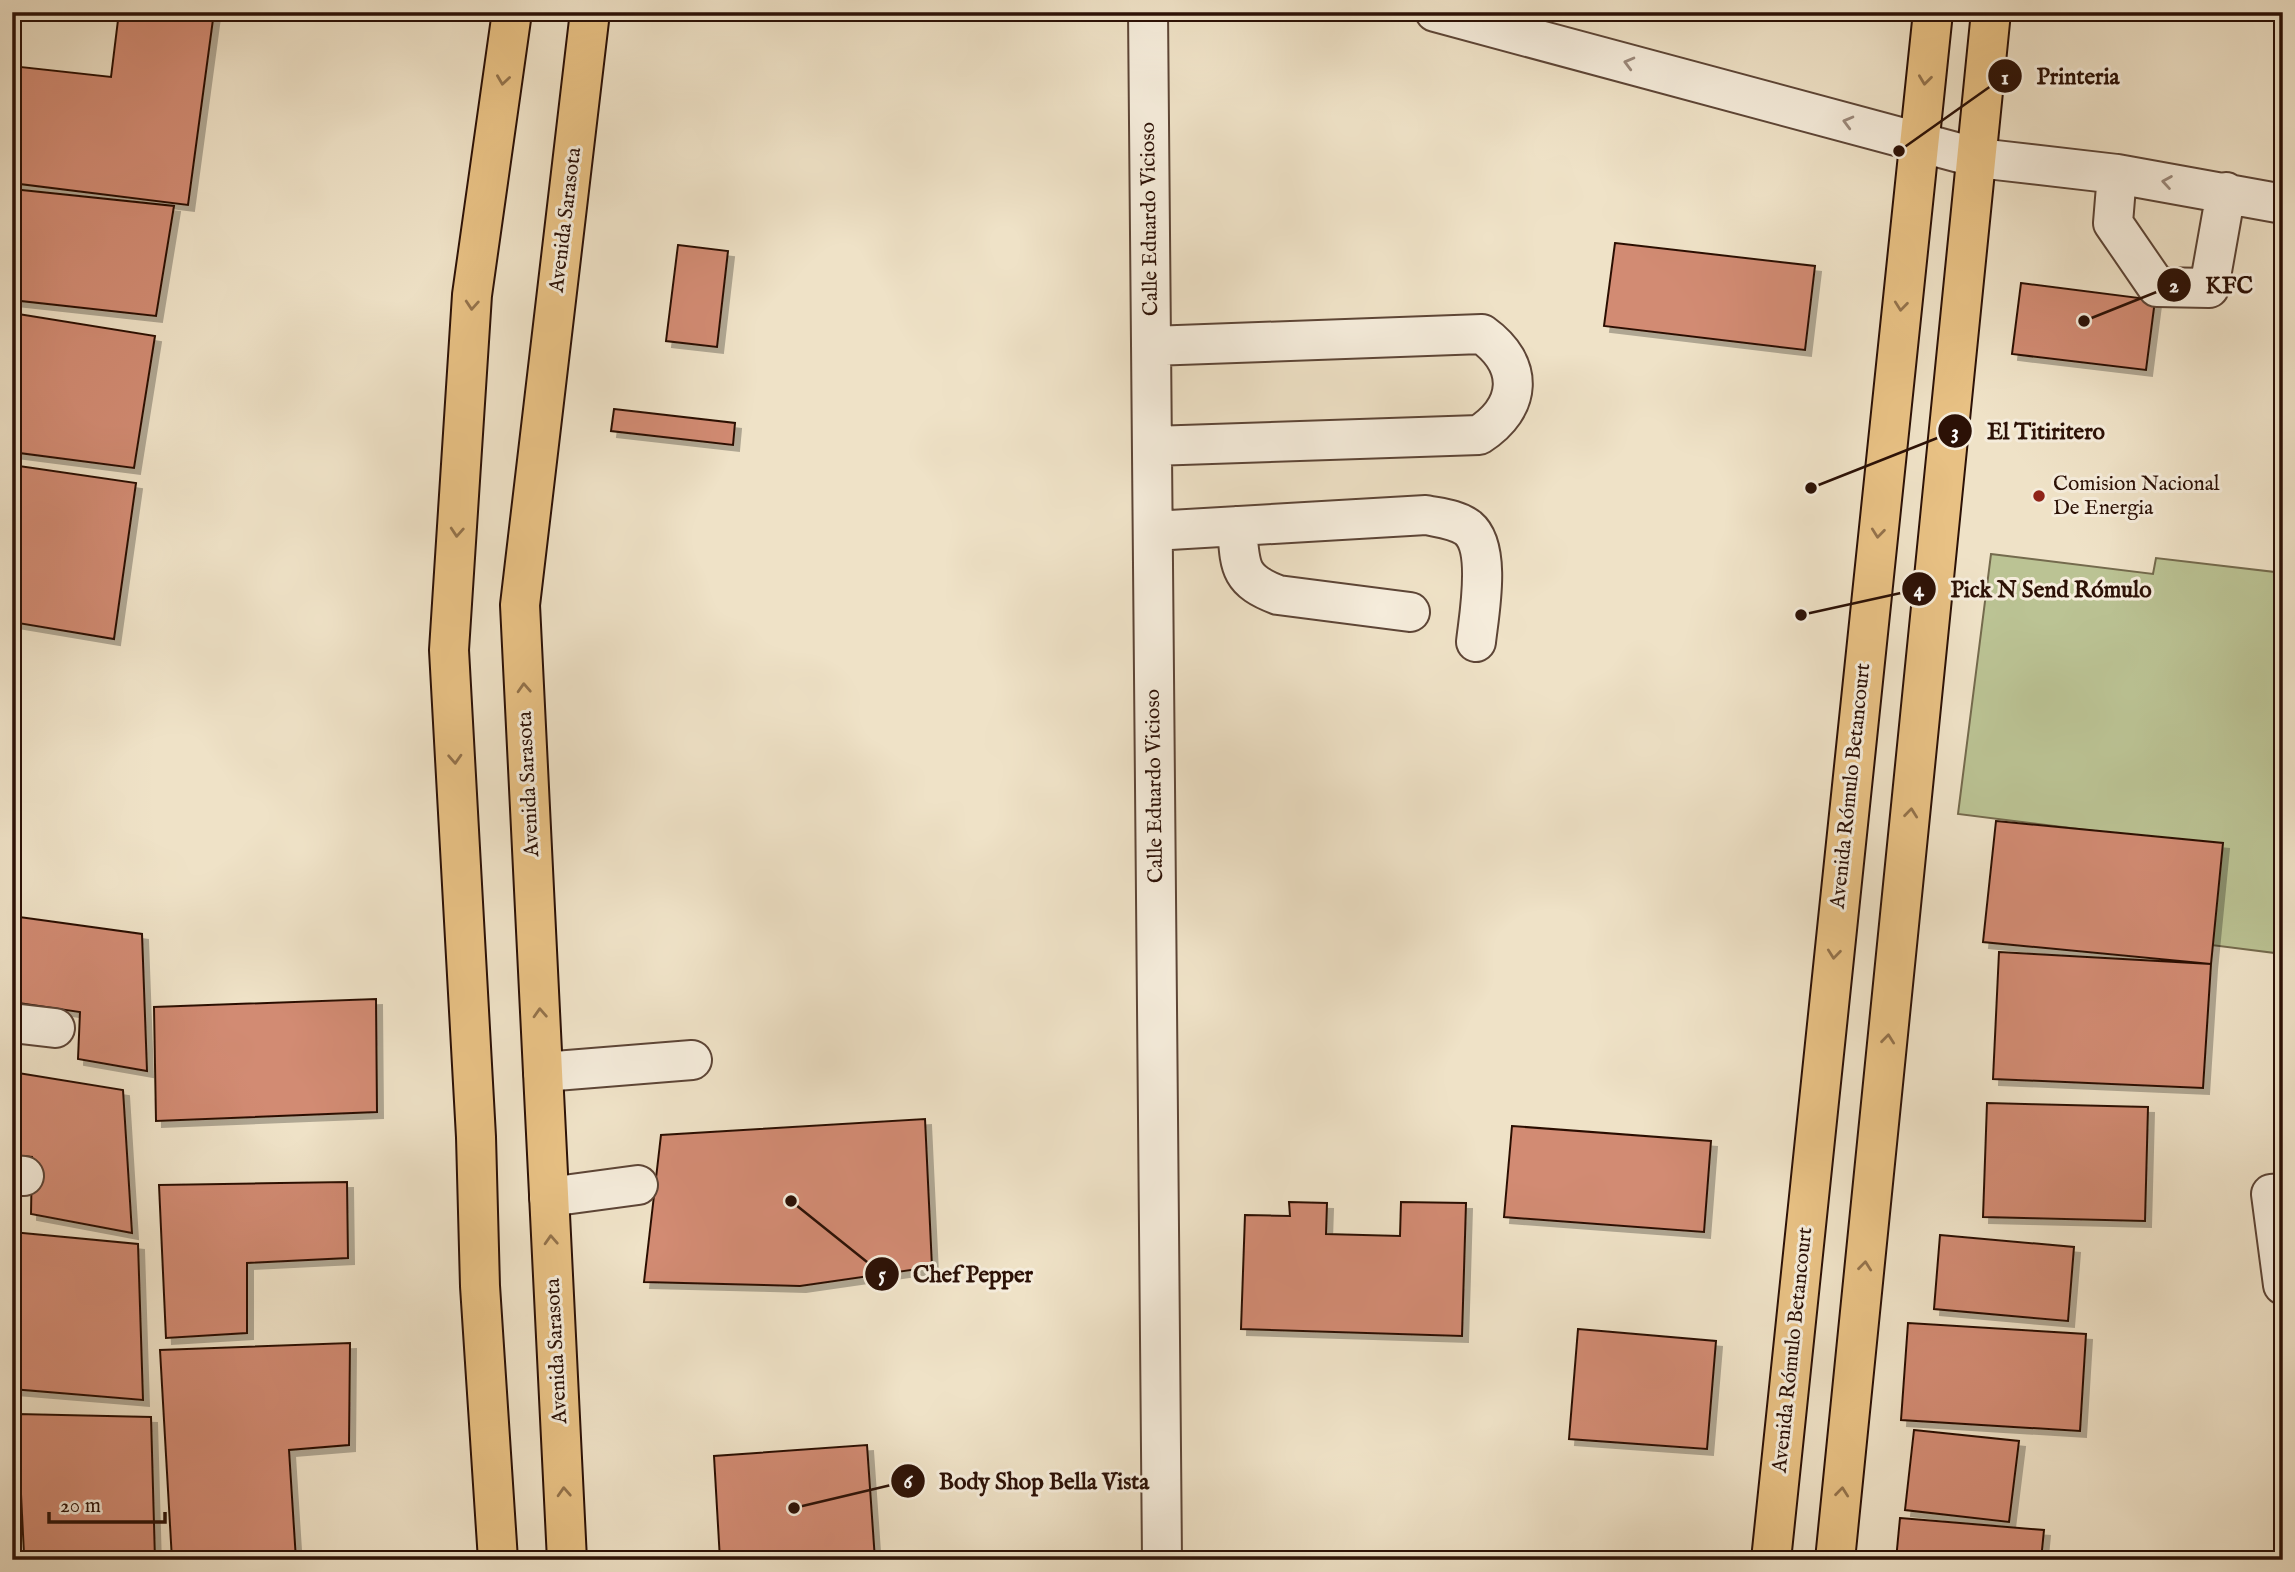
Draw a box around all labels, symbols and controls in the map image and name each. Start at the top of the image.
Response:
callout: Printeria [1987,54,2133,98]
one-way arrow [1623,57,1635,71]
text: Printeria [2036,63,2121,92]
text: 1 [2001,65,2009,92]
one-way arrow [495,74,510,86]
one-way arrow [1918,74,1933,86]
one-way arrow [1843,116,1855,130]
street label: Calle Eduardo Vicioso [1135,122,1165,316]
street label: Avenida Sarasota [544,145,588,295]
one-way arrow [2162,175,2173,190]
callout: KFC [2156,263,2267,307]
text: KFC [2205,272,2253,301]
text: 2 [2169,273,2179,300]
one-way arrow [465,300,480,311]
one-way arrow [1894,301,1909,312]
callout: El Titiritero [1938,409,2119,453]
text: El Titiritero [1987,418,2106,447]
text: 3 [1951,419,1959,446]
place label: Comision Nacional De Energia [2053,471,2220,522]
marker: Comision Nacional De Energia [2031,488,2047,504]
one-way arrow [450,527,465,538]
one-way arrow [1870,527,1885,538]
callout: Pick N Send Rómulo [1901,567,2166,611]
text: Pick N Send Rómulo [1950,576,2152,605]
text: 4 [1914,577,1925,604]
street label: Avenida Rómulo Betancourt [1825,662,1877,911]
one-way arrow [517,682,532,693]
street label: Calle Eduardo Vicioso [1140,689,1170,883]
street label: Avenida Sarasota [512,710,546,858]
one-way arrow [448,754,463,765]
one-way arrow [1904,807,1919,819]
one-way arrow [1827,949,1842,960]
one-way arrow [532,1007,547,1018]
one-way arrow [1881,1033,1896,1045]
street label: Avenida Rómulo Betancourt [1767,1226,1819,1475]
one-way arrow [544,1234,559,1245]
callout: Chef Pepper [864,1252,1047,1296]
one-way arrow [1858,1260,1873,1271]
text: Chef Pepper [913,1261,1034,1290]
text: 5 [878,1262,886,1289]
street label: Avenida Sarasota [540,1277,574,1425]
callout: Body Shop Bella Vista [890,1459,1163,1503]
text: Body Shop Bella Vista [939,1468,1150,1497]
text: 6 [904,1469,914,1496]
scale bar [49,1481,164,1525]
one-way arrow [556,1486,571,1497]
one-way arrow [1835,1486,1850,1498]
text: 20 m [60,1493,101,1520]

